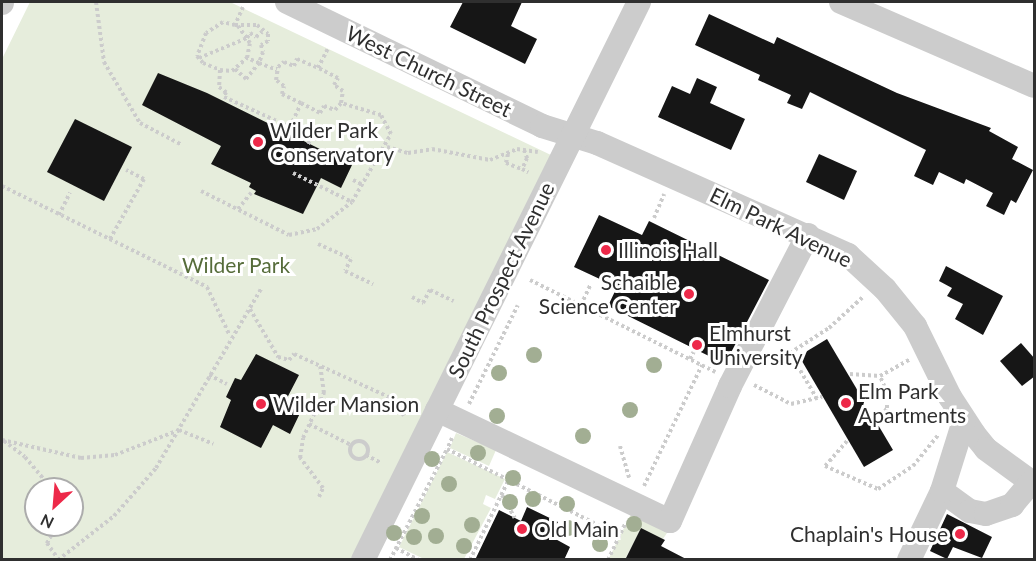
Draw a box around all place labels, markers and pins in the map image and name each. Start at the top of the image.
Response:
place label: Wilder Park Conservatory [270,117,394,167]
marker: Wilder Park Conservatory [251,135,265,149]
place label: Illinois Hall [618,237,718,263]
marker: Illinois Hall [599,243,613,257]
place label: Schaible Science Center [539,269,677,319]
marker: Schaible Science Center [682,287,696,301]
place label: Elmhurst University [709,320,803,370]
marker: Elmhurst University [690,338,704,352]
place label: Elm Park Apartments [858,378,966,428]
place label: Wilder Mansion [273,391,420,417]
marker: Elm Park Apartments [839,396,853,410]
marker: Wilder Mansion [254,397,268,411]
place label: Old Main [534,516,619,542]
place label: Chaplain's House [790,521,948,547]
marker: Old Main [515,522,529,536]
marker: Chaplain's House [953,527,967,541]

